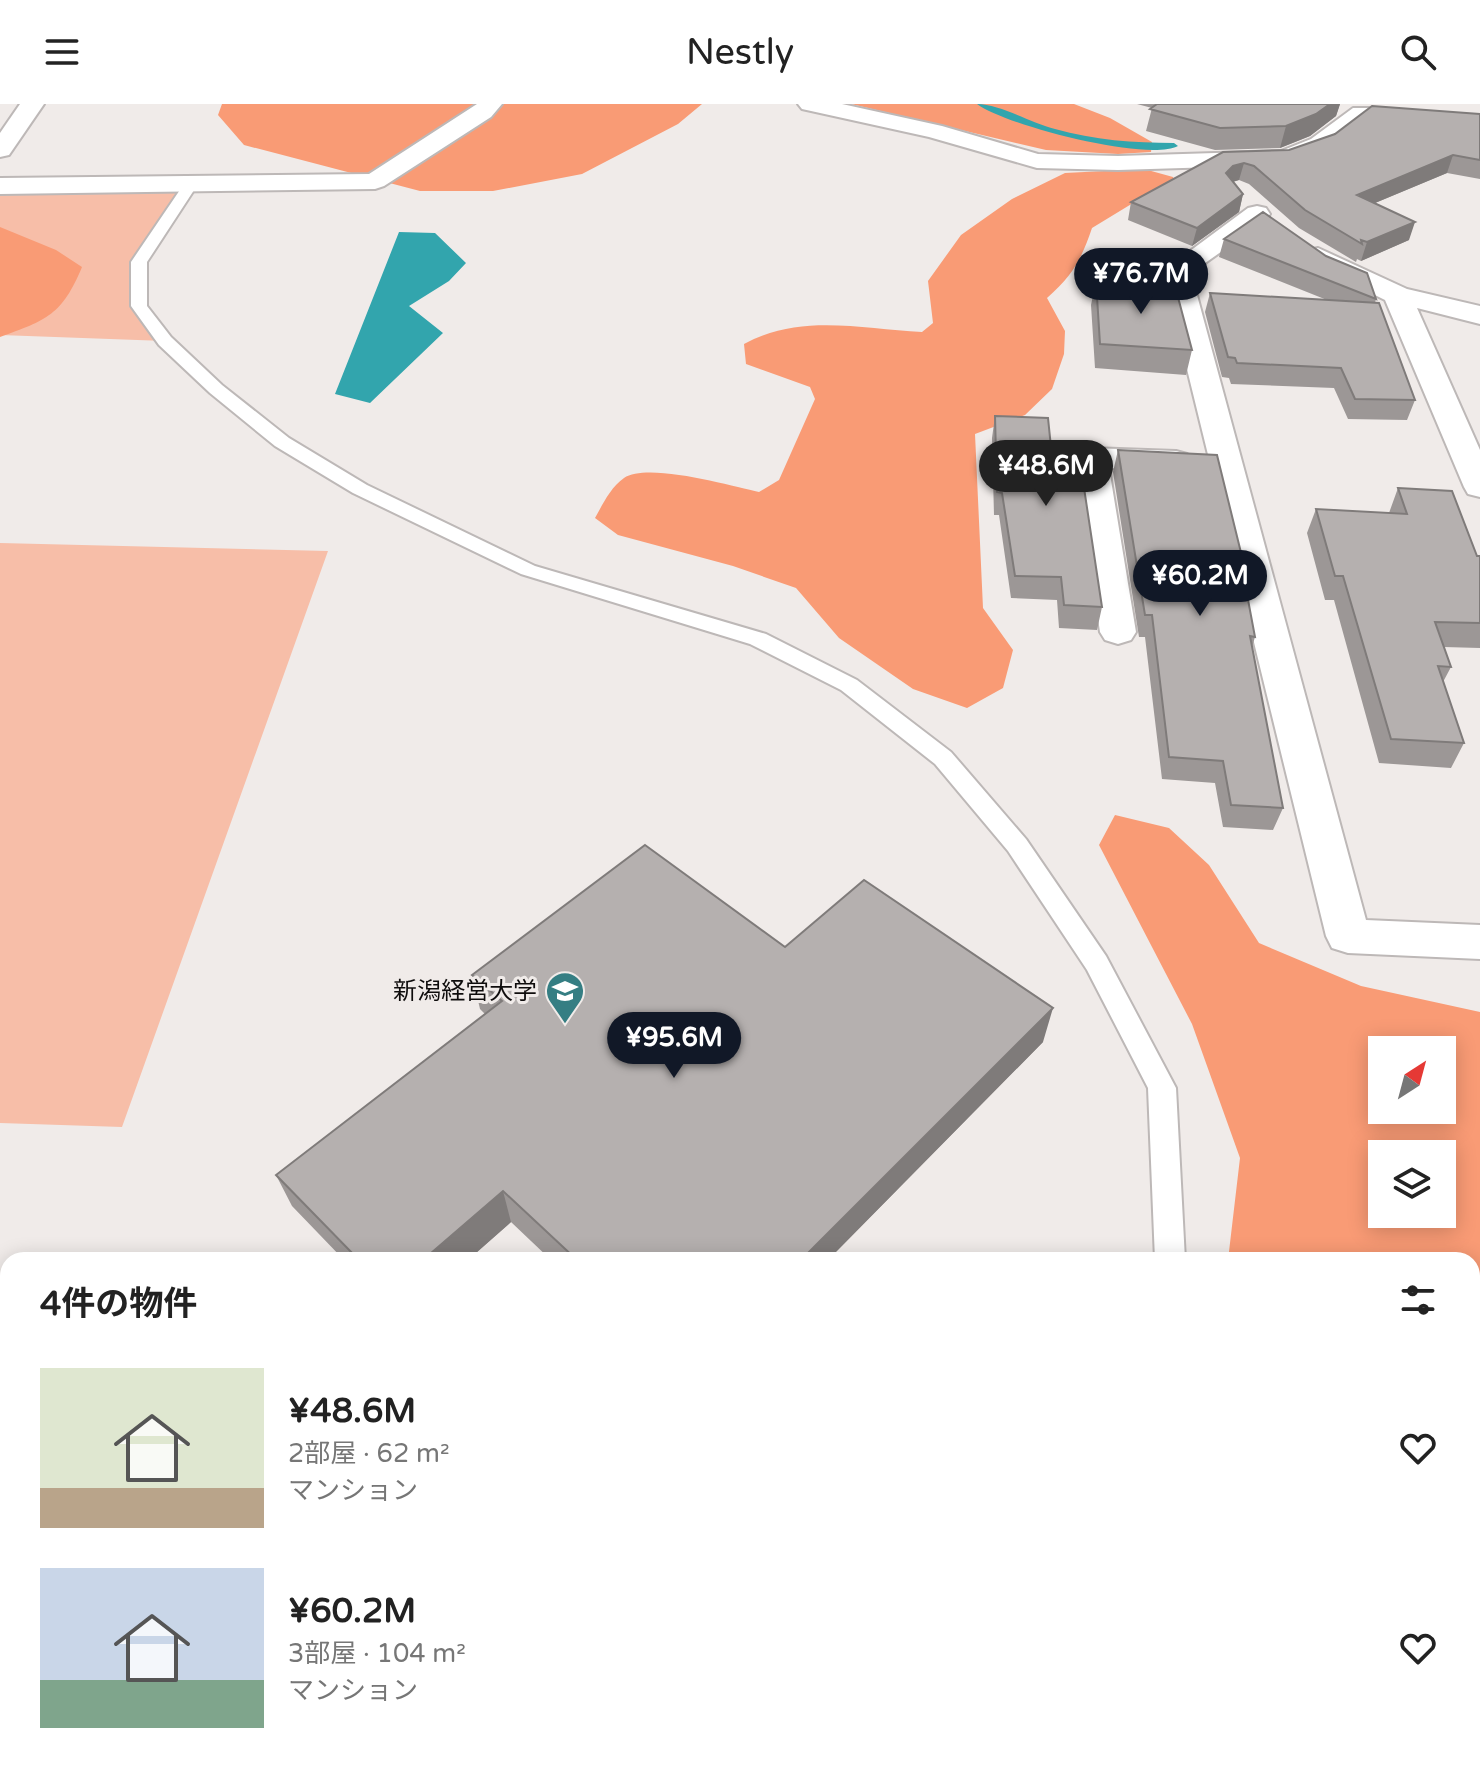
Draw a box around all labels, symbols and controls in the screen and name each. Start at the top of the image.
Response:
icon: menu [40,30,84,74]
icon: search [1396,30,1440,74]
text: Nestly [686,31,794,74]
pin: ¥76.7M [1076,248,1206,316]
text: ¥76.7M [1092,258,1190,289]
pin: ¥48.6M [981,440,1111,508]
text: ¥48.6M [997,450,1095,481]
pin: ¥60.2M [1135,550,1265,618]
text: ¥60.2M [1151,560,1249,591]
school or university icon: 新潟経営大学 [544,970,586,1025]
place label: 新潟経営大学 [393,977,537,1006]
pin: ¥95.6M [609,1012,739,1080]
text: ¥95.6M [625,1022,723,1053]
north arrow [1368,1036,1456,1124]
map controls [1368,1036,1456,1228]
button: layers [1368,1140,1456,1228]
icon: filters [1396,1278,1440,1322]
text: 4件の物件 [40,1284,197,1325]
text: ¥48.6M [288,1391,416,1432]
icon: home [104,1400,200,1496]
icon: heart [1396,1426,1440,1470]
text: 2部屋 · 62 m² [288,1438,450,1469]
text: マンション [288,1475,418,1506]
text: ¥60.2M [288,1591,416,1632]
icon: home [104,1600,200,1696]
icon: heart [1396,1626,1440,1670]
text: 3部屋 · 104 m² [288,1638,466,1669]
text: マンション [288,1675,418,1706]

